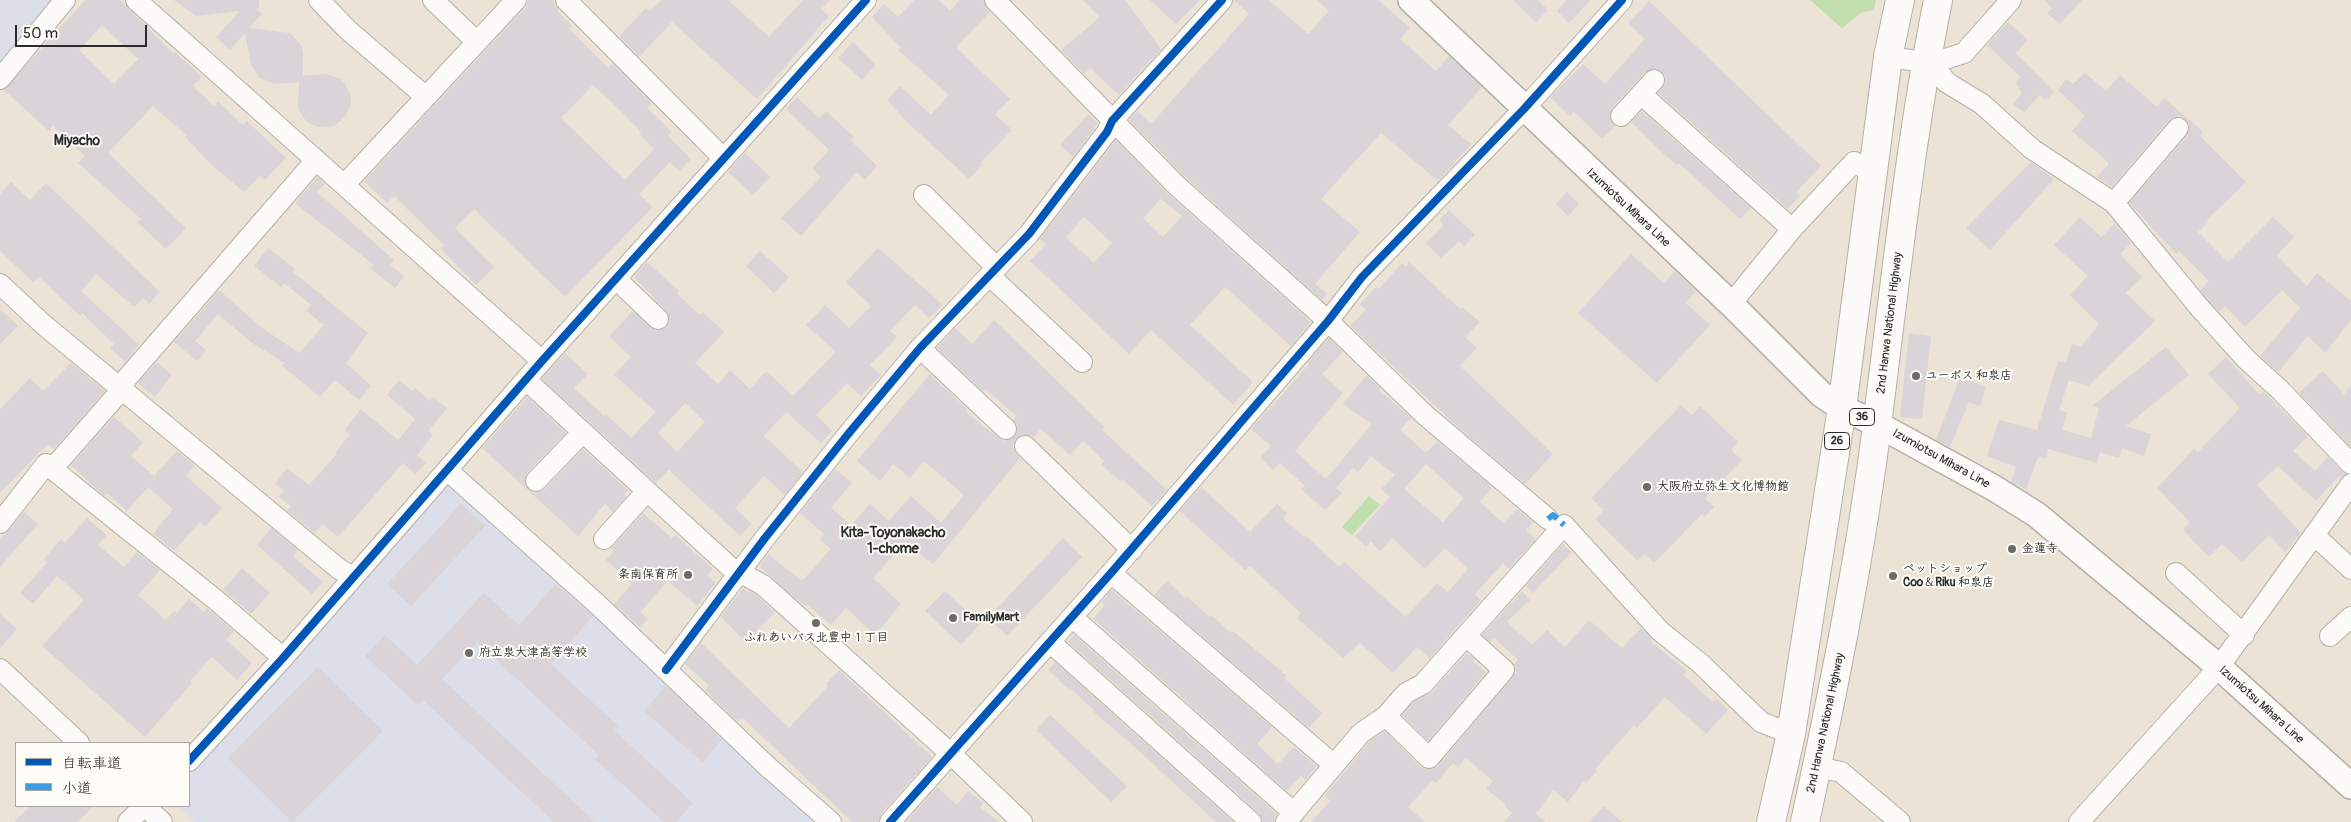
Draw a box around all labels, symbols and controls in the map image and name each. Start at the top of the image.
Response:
scale bar [18,15,150,47]
text: 50 m [23,24,58,43]
district label: Miyacho [54,133,100,149]
street label: Izumiotsu Mihara Line [1583,166,1673,250]
street label: 2nd Hanwa National Highway [1874,251,1906,395]
place label: ユーポス 和泉店 [1926,369,2012,383]
marker: ユーポス 和泉店 [1910,370,1922,382]
road number: 36 [1850,408,1874,426]
street label: Izumiotsu Mihara Line [1890,426,1992,492]
road number: 26 [1824,432,1850,450]
place label: 大阪府立弥生文化博物館 [1657,480,1789,494]
marker: 大阪府立弥生文化博物館 [1641,481,1653,493]
district label: Kita-Toyonakacho 1-chome [840,525,946,558]
place label: 金蓮寺 [2022,542,2058,556]
marker: 金蓮寺 [2006,543,2018,555]
place label: ペットショップ Coo＆Riku 和泉店 [1903,562,1994,590]
place label: 条南保育所 [618,568,678,582]
marker: 条南保育所 [682,569,694,581]
marker: ペットショップ Coo＆Riku 和泉店 [1887,570,1899,582]
place label: FamilyMart [963,611,1019,625]
marker: FamilyMart [947,612,959,624]
marker: ふれあいバス北豊中１丁目 [810,617,822,629]
place label: ふれあいバス北豊中１丁目 [744,631,888,645]
place label: 府立泉大津高等学校 [479,646,587,660]
marker: 府立泉大津高等学校 [463,647,475,659]
street label: 2nd Hanwa National Highway [1804,652,1848,794]
street label: Izumiotsu Mihara Line [2216,663,2306,747]
legend [15,742,190,807]
text: 自転車道 [62,754,122,773]
text: 小道 [62,779,92,798]

